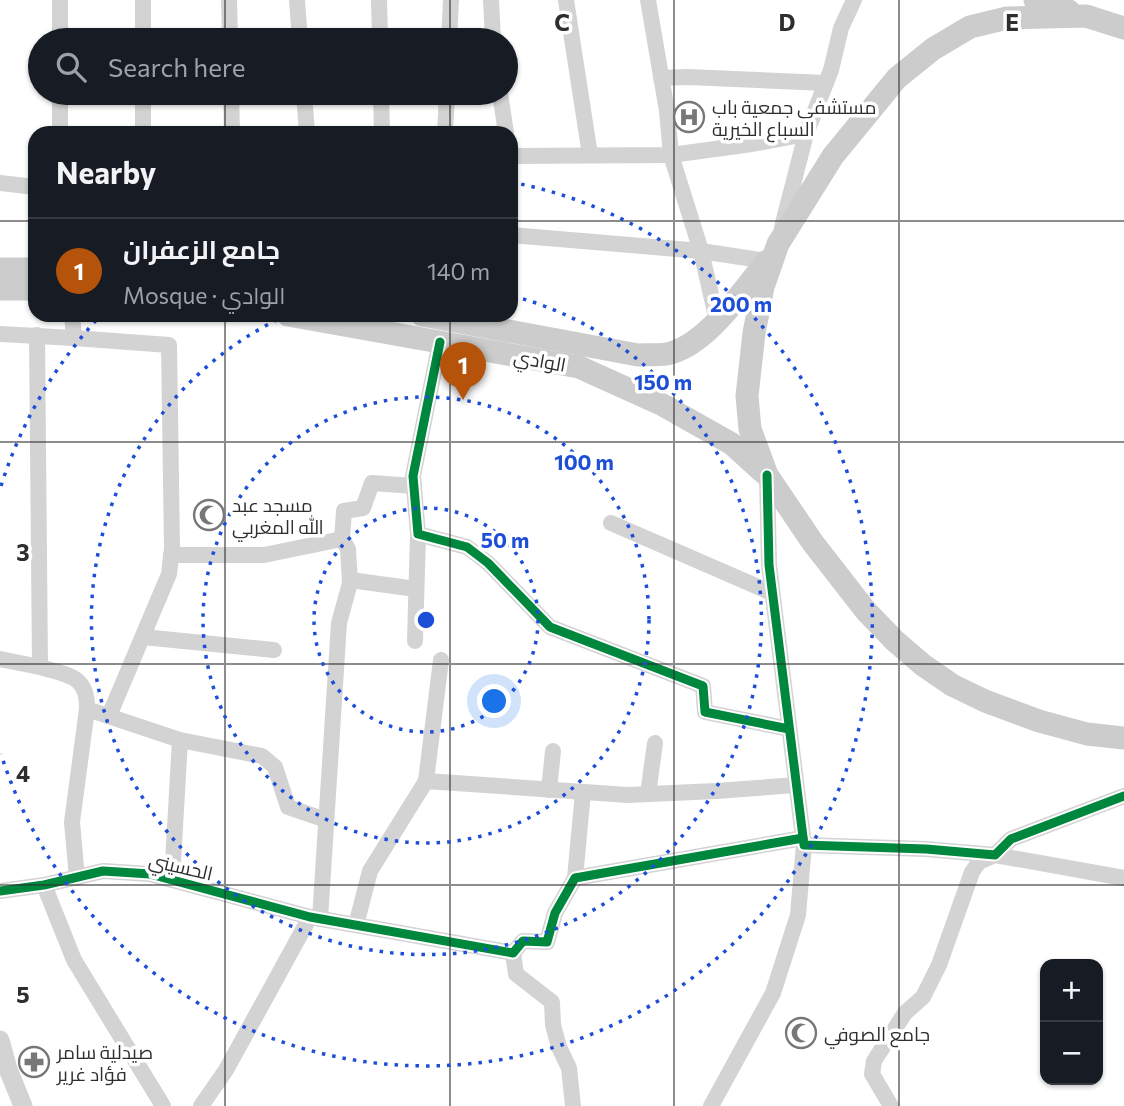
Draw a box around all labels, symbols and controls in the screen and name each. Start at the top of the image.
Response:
text: C [554,8,570,36]
text: D [779,8,796,36]
text: E [1005,8,1019,36]
search box [28,28,518,105]
icon: search [52,48,90,86]
text: Search here [108,51,246,82]
place label: مستشفى جمعية باب السباع الخيرية [712,95,876,143]
hospital icon: مستشفى جمعية باب السباع الخيرية [672,100,706,134]
text: Nearby [56,153,156,190]
text: جامع الزعفران [123,233,280,264]
text: 1 [74,257,84,285]
text: 140 m [427,257,490,285]
text: Mosque · الوادي [123,281,285,309]
text: 200 m [710,291,772,316]
pin: 1 [440,342,486,400]
street label: الوادي [511,344,568,380]
text: 150 m [634,369,692,394]
text: 100 m [554,449,614,474]
place label: مسجد عبد الله المغربي [232,493,324,542]
mosque icon: مسجد عبد الله المغربي [192,498,226,532]
text: 50 m [481,527,529,552]
text: 3 [16,538,30,566]
centre of rings [414,608,438,632]
your location [477,684,511,718]
text: 4 [16,759,30,787]
street label: الحسيني [146,848,215,888]
map controls [1040,959,1103,1085]
button: + [1040,959,1103,1022]
text: 5 [16,980,30,1008]
mosque icon: جامع الصوفي [784,1016,818,1050]
place label: جامع الصوفي [824,1022,930,1049]
button: − [1040,1022,1103,1085]
place label: صيدلية سامر فؤاد غرير [56,1040,153,1086]
pharmacy icon: صيدلية سامر فؤاد غرير [17,1045,51,1079]

